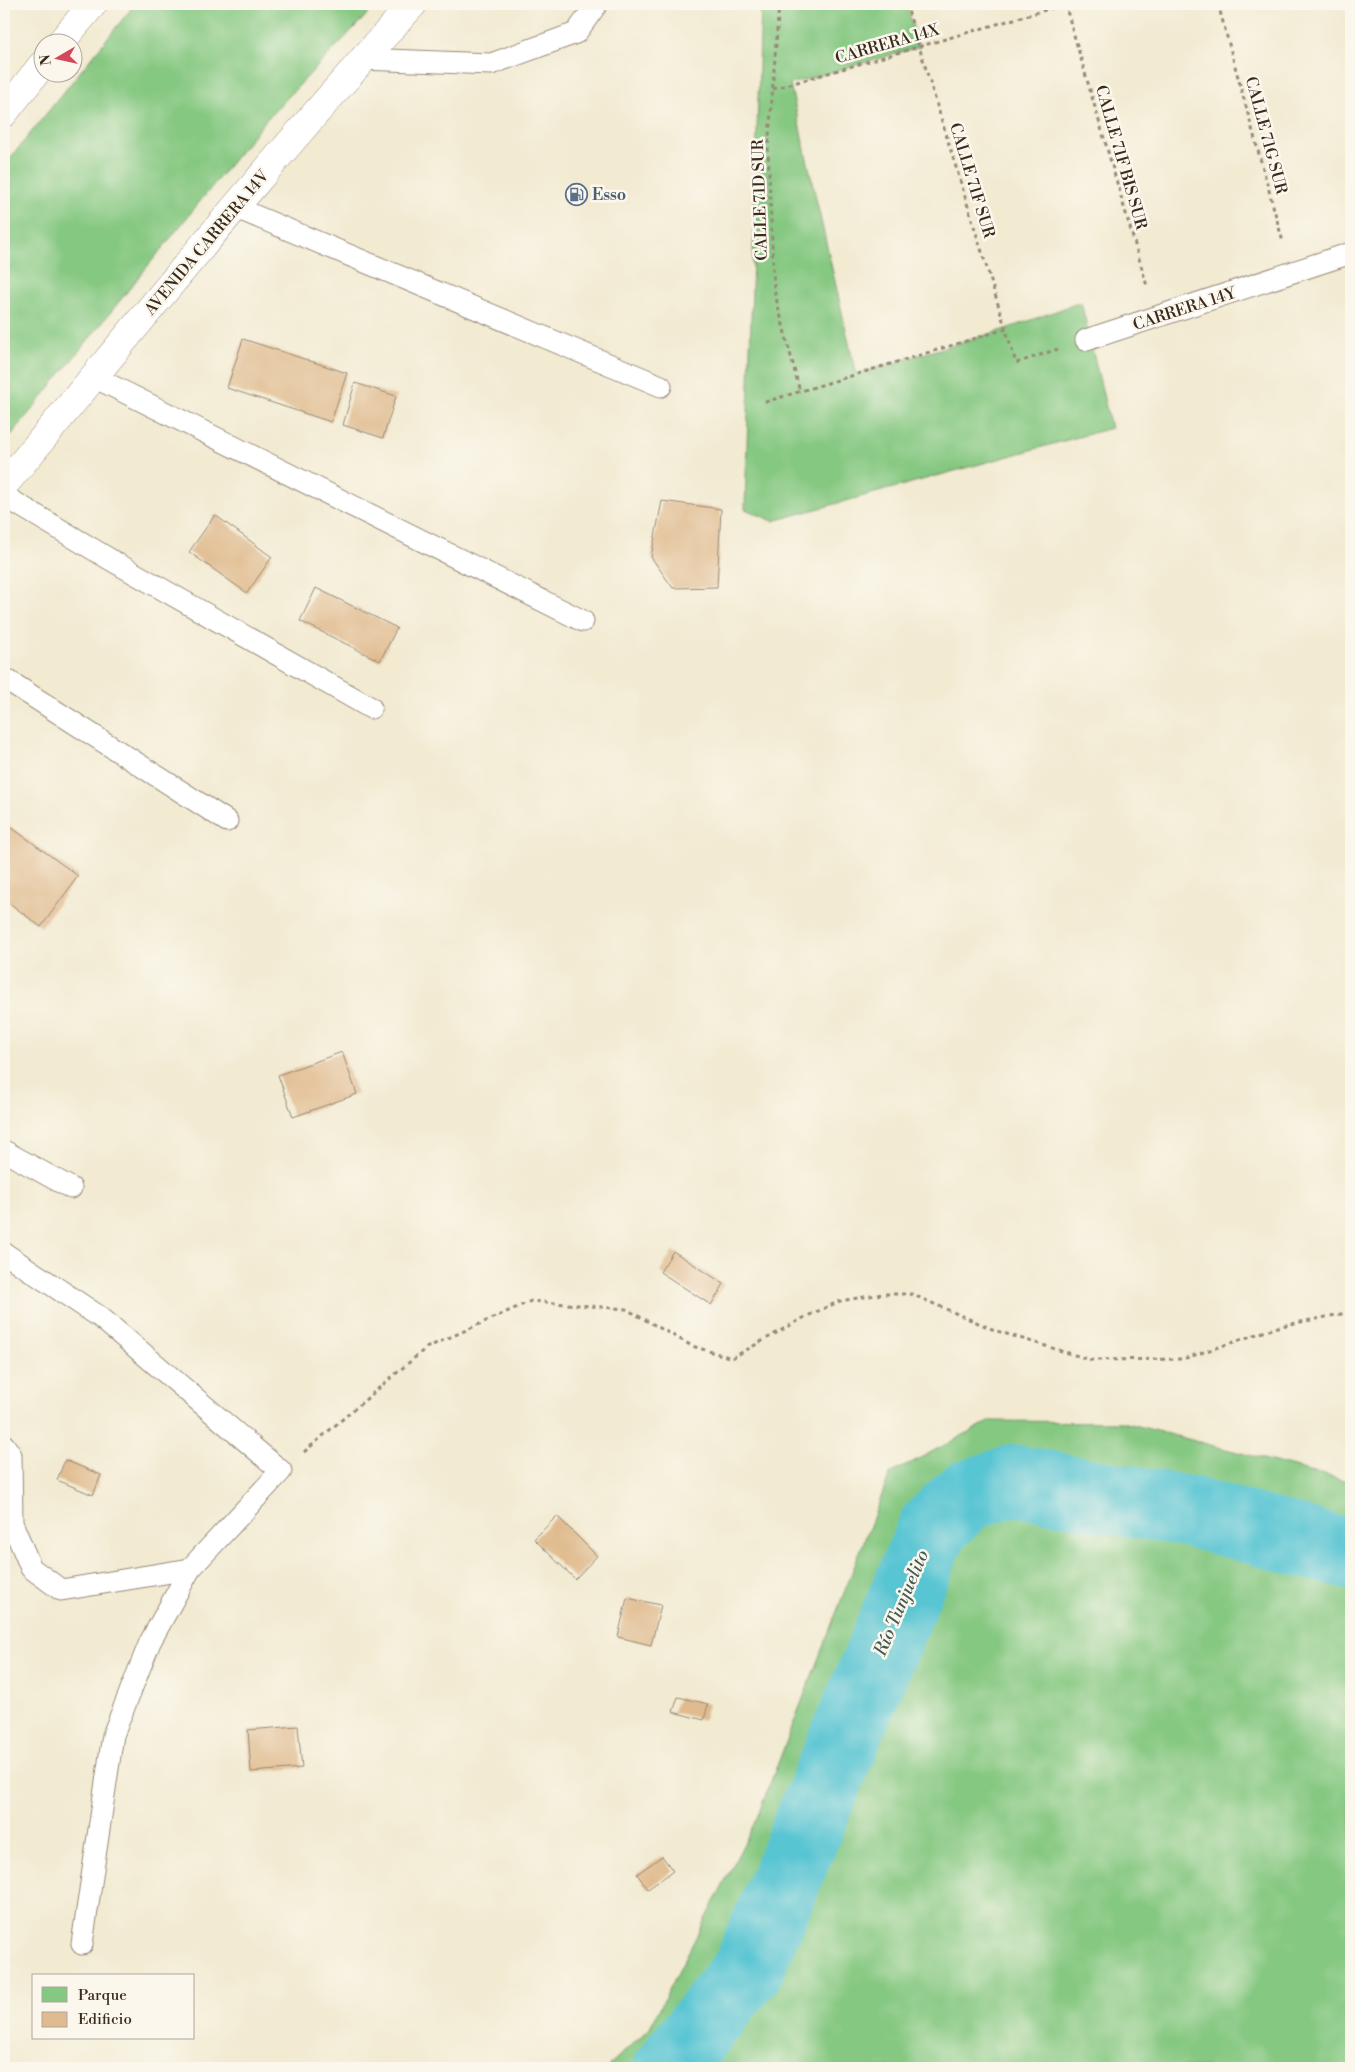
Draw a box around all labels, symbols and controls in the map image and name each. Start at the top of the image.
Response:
street label: CARRERA 14X [833,19,943,68]
north arrow [32,32,82,82]
text: N [36,53,56,67]
street label: CALLE 71G SUR [1241,74,1292,197]
street label: CALLE 71F BIS SUR [1091,83,1151,233]
street label: CALLE 71F SUR [945,120,999,241]
street label: CALLE 71D SUR [748,138,772,261]
street label: AVENIDA CARRERA 14V [140,166,274,320]
fuel station icon: Esso [564,182,588,206]
place label: Esso [592,185,626,205]
street label: CARRERA 14Y [1130,282,1240,335]
water label: Río Tunjuelito [868,1547,934,1661]
legend [32,1974,195,2040]
text: Parque [78,1986,127,2005]
text: Edificio [78,2010,132,2029]

